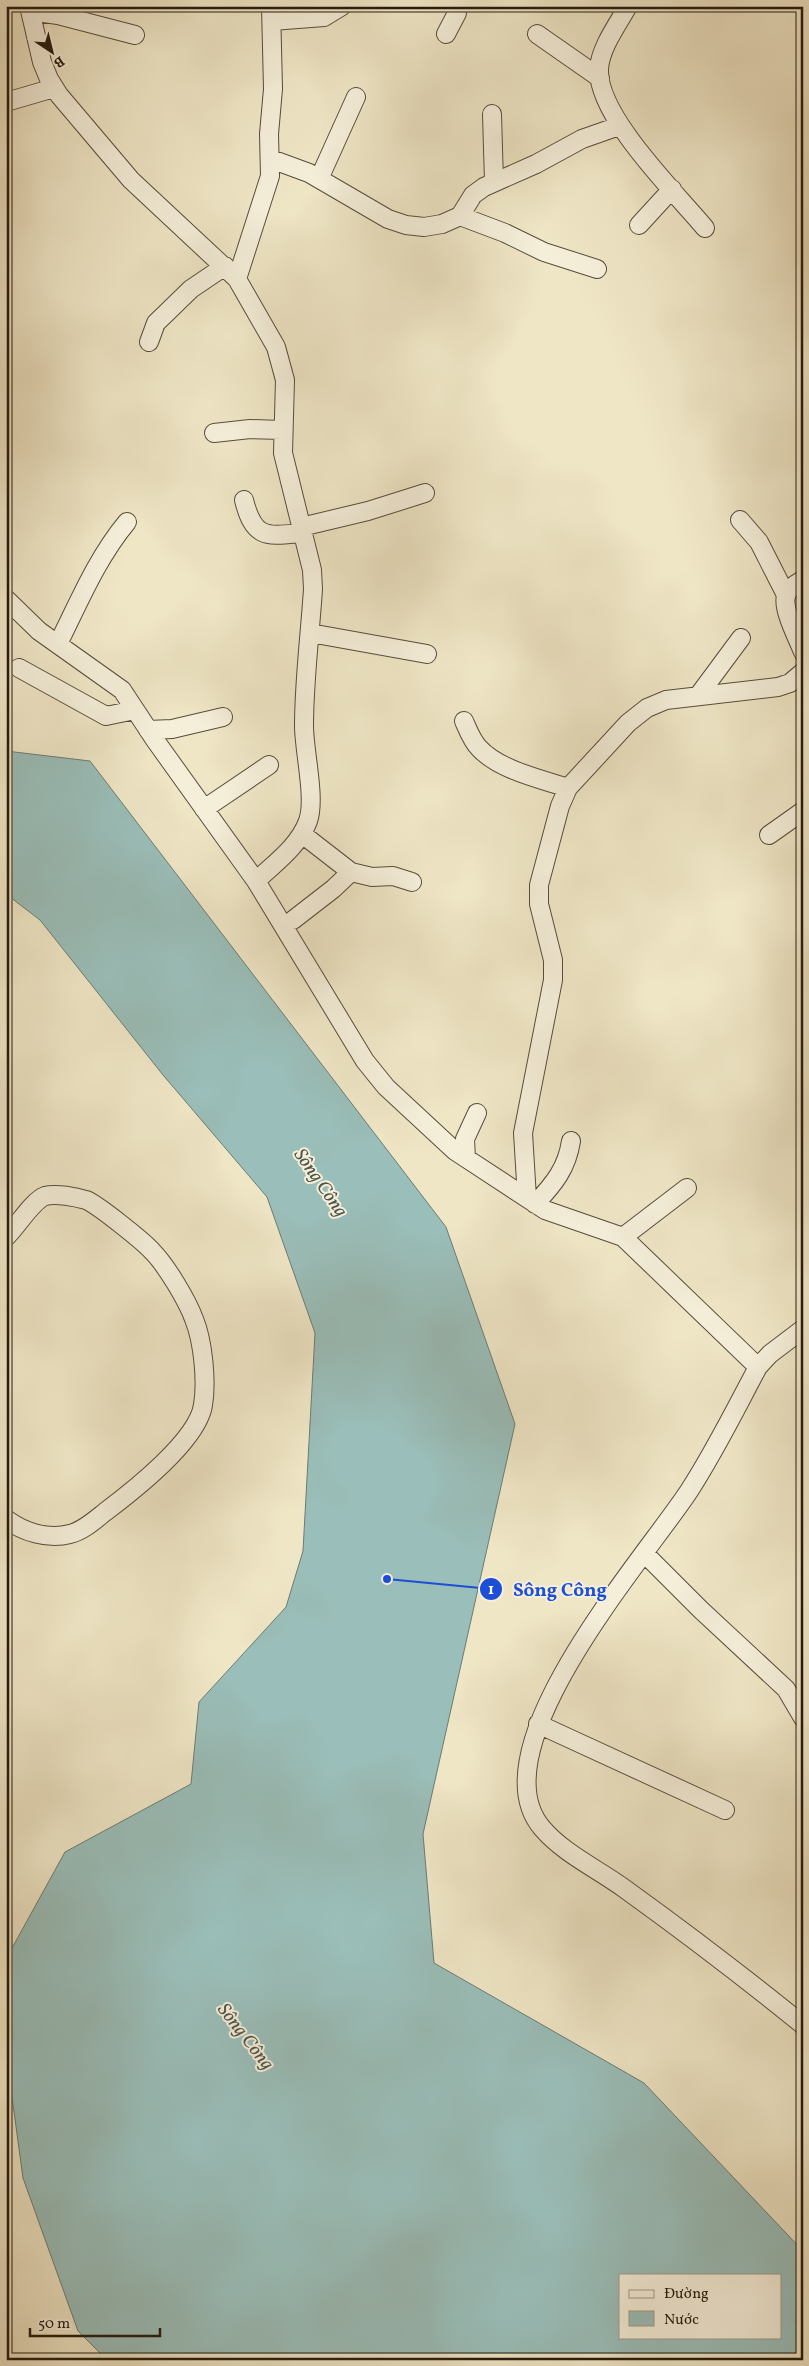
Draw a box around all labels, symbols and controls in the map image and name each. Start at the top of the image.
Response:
north arrow [28,28,78,78]
text: B [49,51,68,72]
water label: Sông Công [287,1144,353,1222]
callout: Sông Công [478,1572,617,1606]
text: Sông Công [513,1578,607,1604]
text: 1 [488,1580,494,1601]
water label: Sông Công [211,1998,279,2076]
legend [619,2274,782,2338]
text: Đường [664,2284,709,2305]
scale bar [30,2306,160,2338]
text: Nước [664,2310,699,2331]
text: 50 m [38,2314,70,2335]

